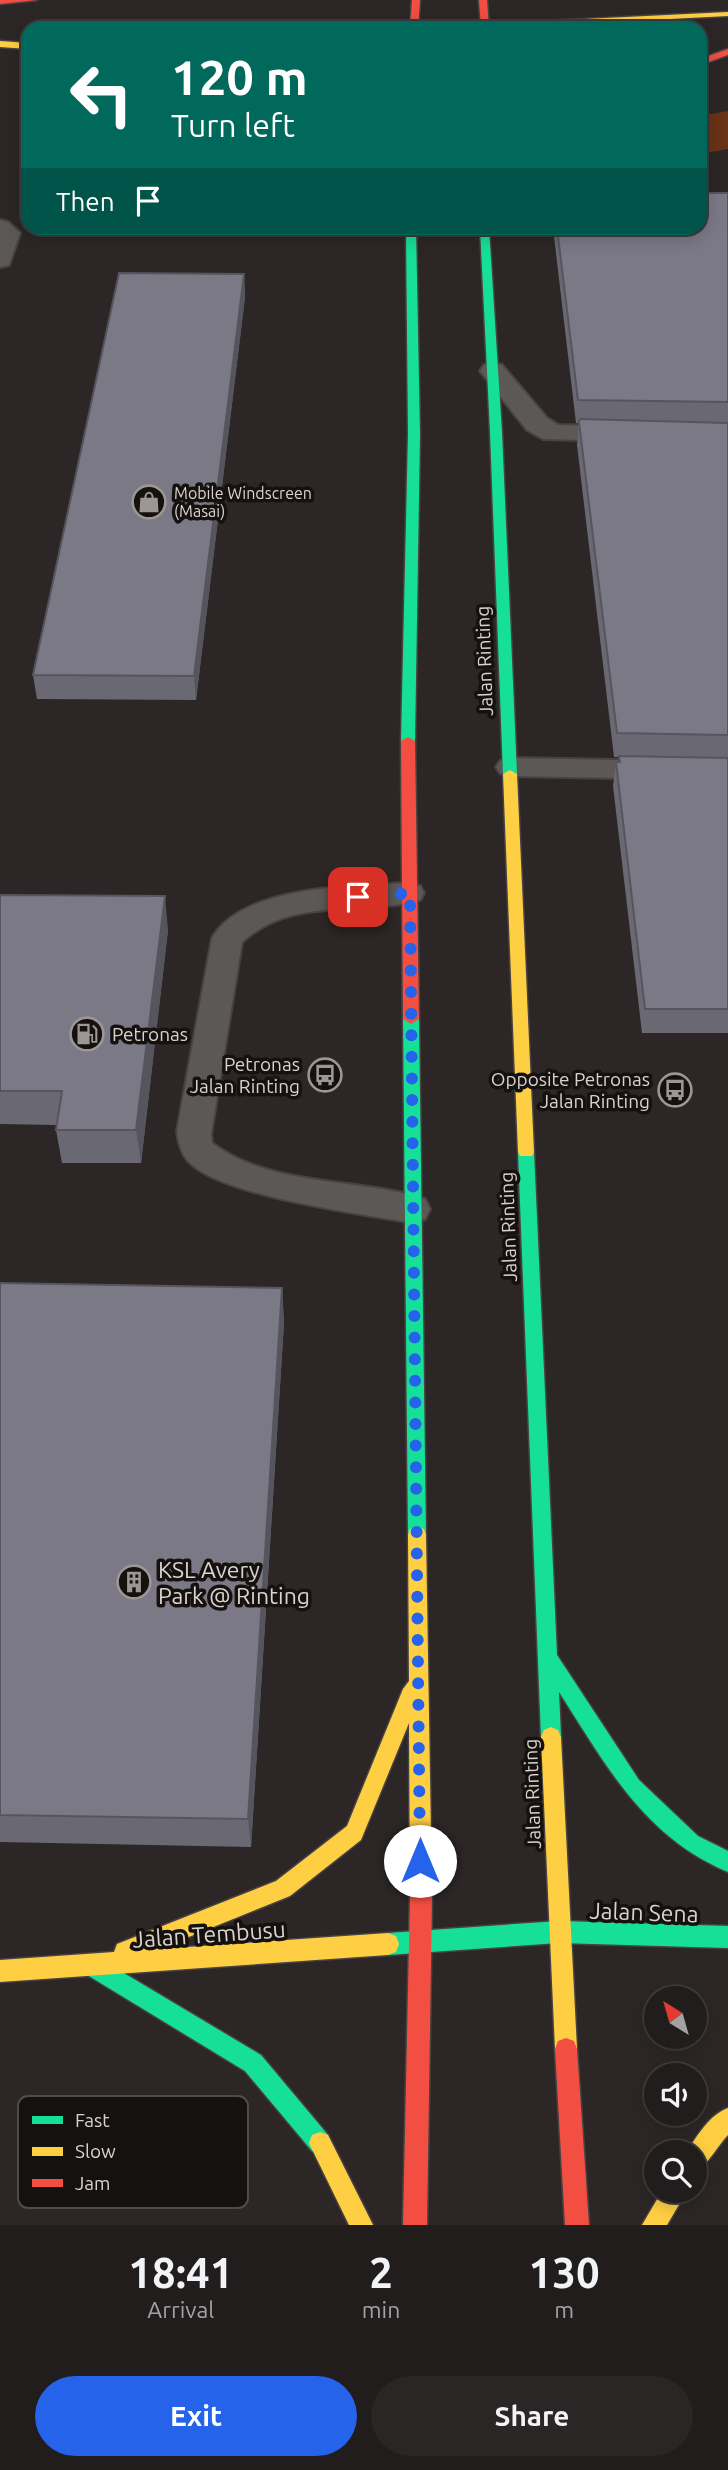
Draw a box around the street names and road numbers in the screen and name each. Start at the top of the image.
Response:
street label: Jalan Rinting [471,606,497,716]
street label: Jalan Rinting [495,1172,521,1282]
street label: Jalan Rinting [519,1739,545,1849]
street label: Jalan Sena [589,1898,699,1926]
street label: Jalan Tembusu [132,1916,286,1952]

